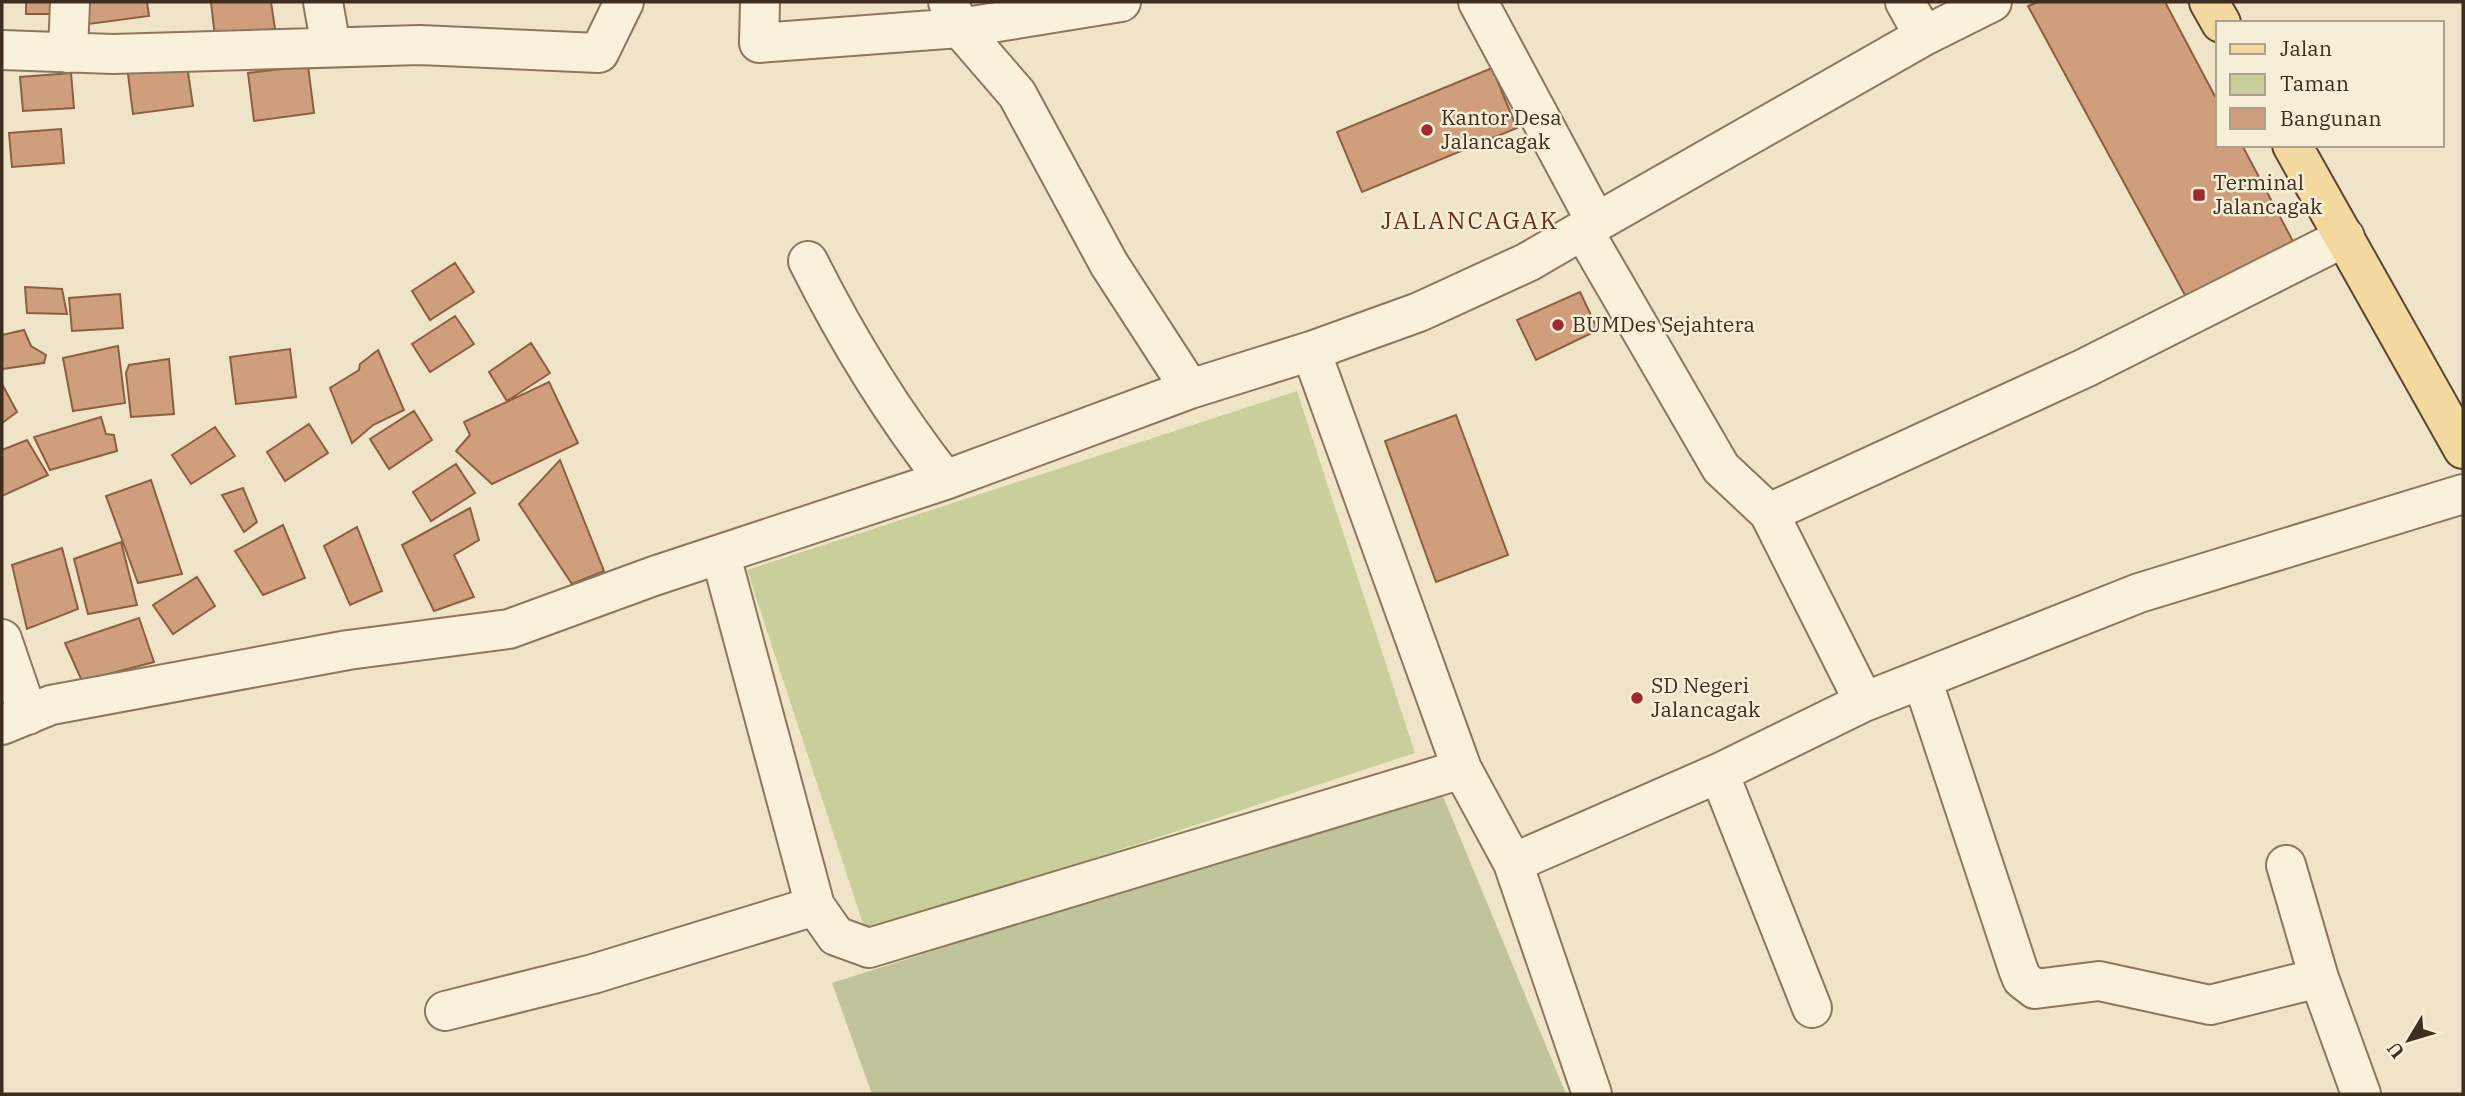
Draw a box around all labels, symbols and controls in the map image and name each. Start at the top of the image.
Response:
legend [2216,21,2444,147]
text: Jalan [2280,34,2332,62]
text: Taman [2280,69,2349,97]
place label: Kantor Desa Jalancagak [1441,103,1562,155]
text: Bangunan [2280,104,2382,132]
marker: Kantor Desa Jalancagak [1419,122,1435,138]
place label: Terminal Jalancagak [2213,168,2323,220]
marker: Terminal Jalancagak [2191,187,2207,203]
district label: JALANCAGAK [1381,204,1559,236]
place label: BUMDes Sejahtera [1572,310,1755,338]
marker: BUMDes Sejahtera [1550,317,1566,333]
place label: SD Negeri Jalancagak [1651,671,1761,723]
marker: SD Negeri Jalancagak [1629,690,1645,706]
north arrow [2374,1005,2444,1075]
text: U [2382,1037,2410,1064]

